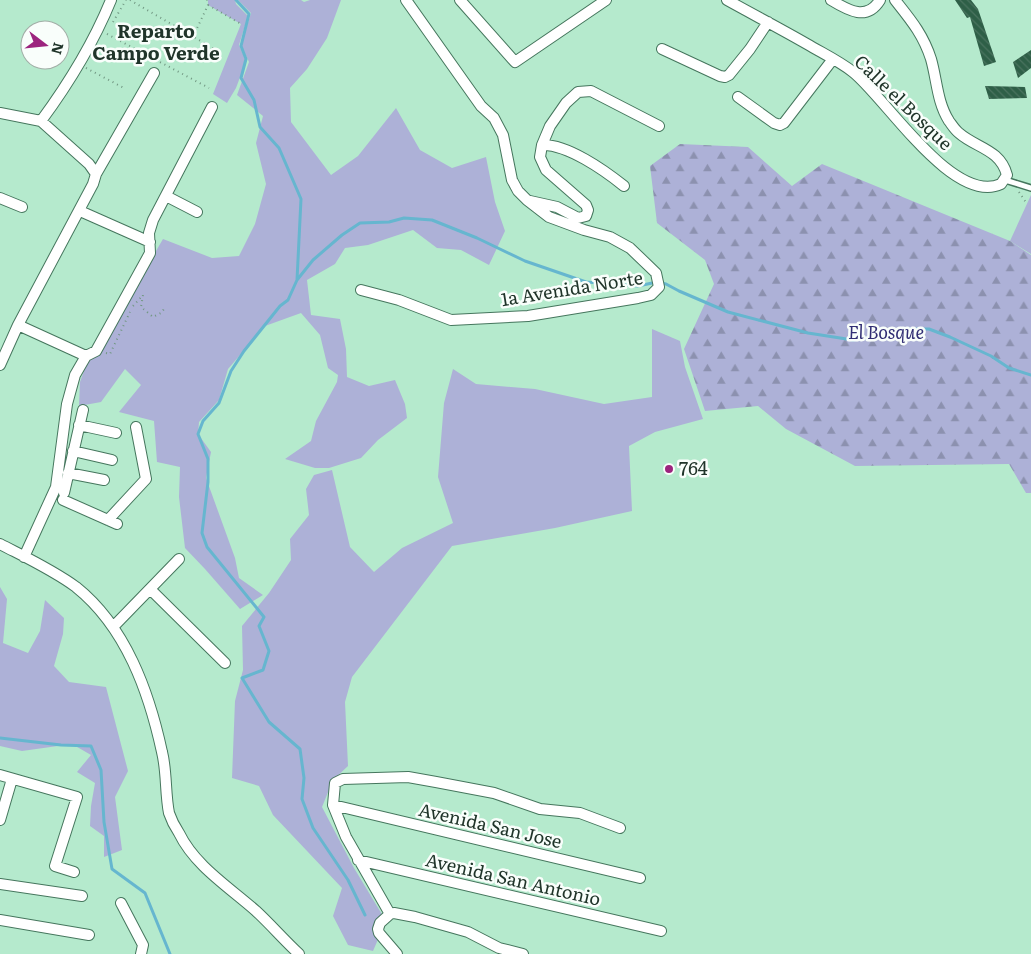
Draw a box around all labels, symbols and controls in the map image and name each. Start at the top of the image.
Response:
district label: Reparto Campo Verde [92,16,220,66]
north arrow [20,20,70,70]
text: N [47,40,70,58]
street label: Calle el Bosque [849,48,959,156]
street label: 1a Avenida Norte [499,263,645,312]
park label: El Bosque [848,318,924,345]
place label: 764 [679,454,708,481]
marker: 764 [663,463,675,475]
street label: Avenida San Jose [416,795,564,854]
street label: Avenida San Antonio [423,845,604,912]

